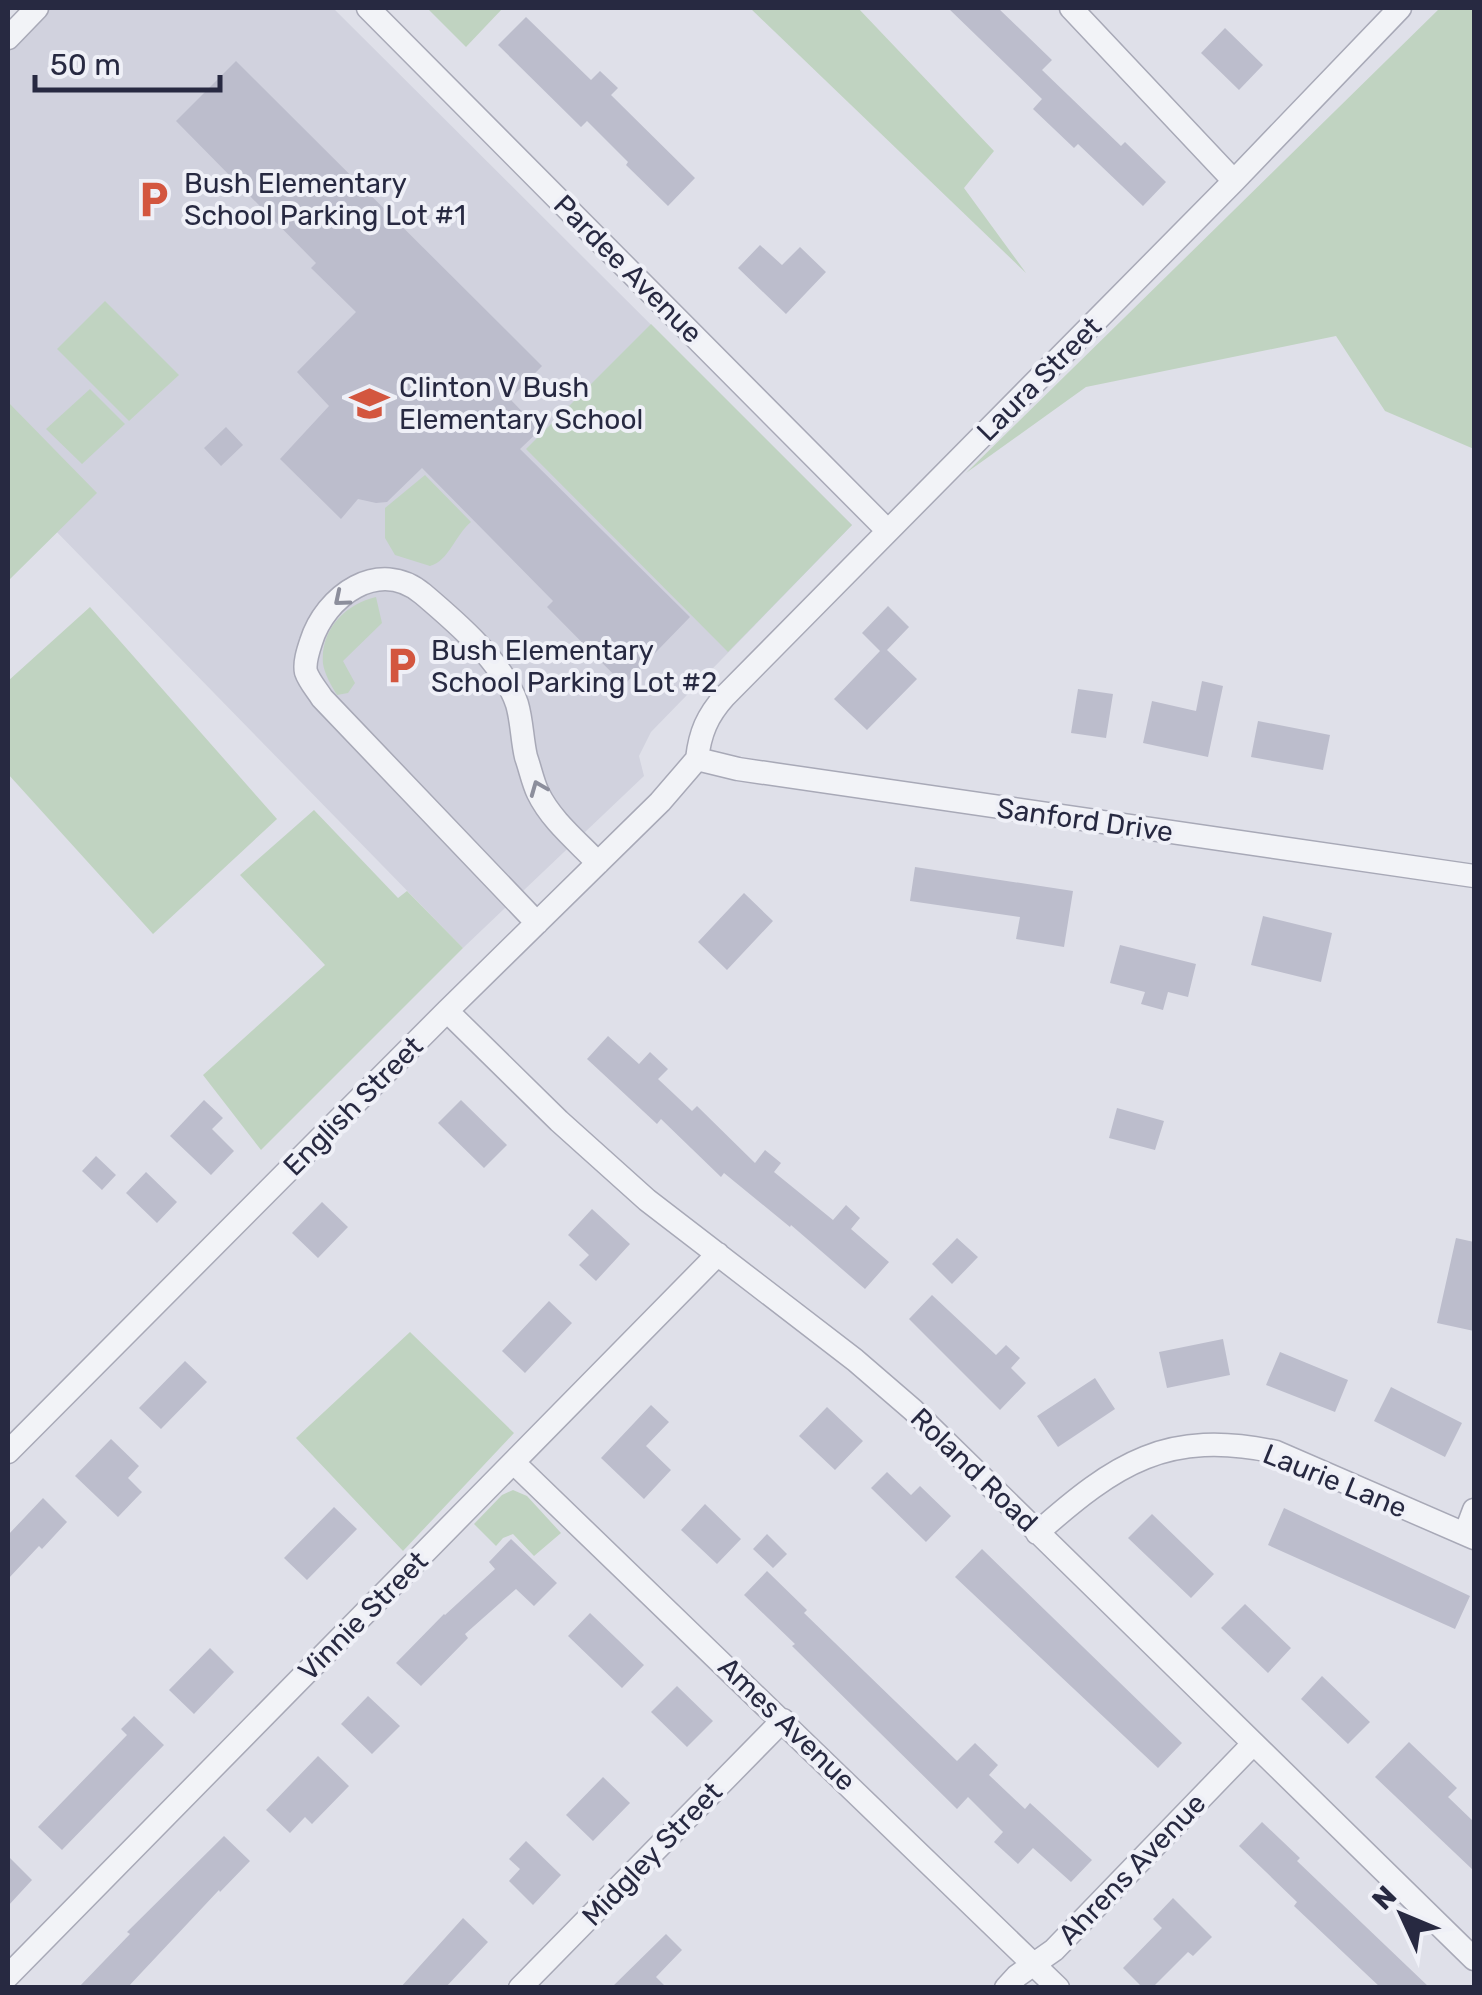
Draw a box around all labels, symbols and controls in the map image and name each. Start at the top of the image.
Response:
scale bar [35,30,220,92]
text: 50 m [50,47,121,83]
place label: Bush Elementary School Parking Lot #1 [184,167,466,232]
parking icon: Bush Elementary School Parking Lot #1 [133,178,175,220]
street label: Pardee Avenue [547,188,709,350]
street label: Laura Street [970,310,1108,448]
place label: Clinton V Bush Elementary School [399,371,643,436]
school or university icon: Clinton V Bush Elementary School [348,382,390,424]
one-way arrow [335,587,353,605]
place label: Bush Elementary School Parking Lot #2 [431,634,717,699]
parking icon: Bush Elementary School Parking Lot #2 [380,645,422,687]
one-way arrow [529,780,549,798]
street label: Sanford Drive [995,791,1175,849]
street label: English Street [276,1029,430,1183]
street label: Roland Road [904,1401,1044,1539]
street label: Laurie Lane [1258,1437,1412,1525]
street label: Vinnie Street [291,1544,435,1688]
street label: Ames Avenue [712,1650,862,1798]
street label: Midgley Street [575,1775,729,1933]
street label: Ahrens Avenue [1052,1787,1212,1951]
north arrow [1352,1865,1452,1965]
text: N [1366,1879,1403,1917]

